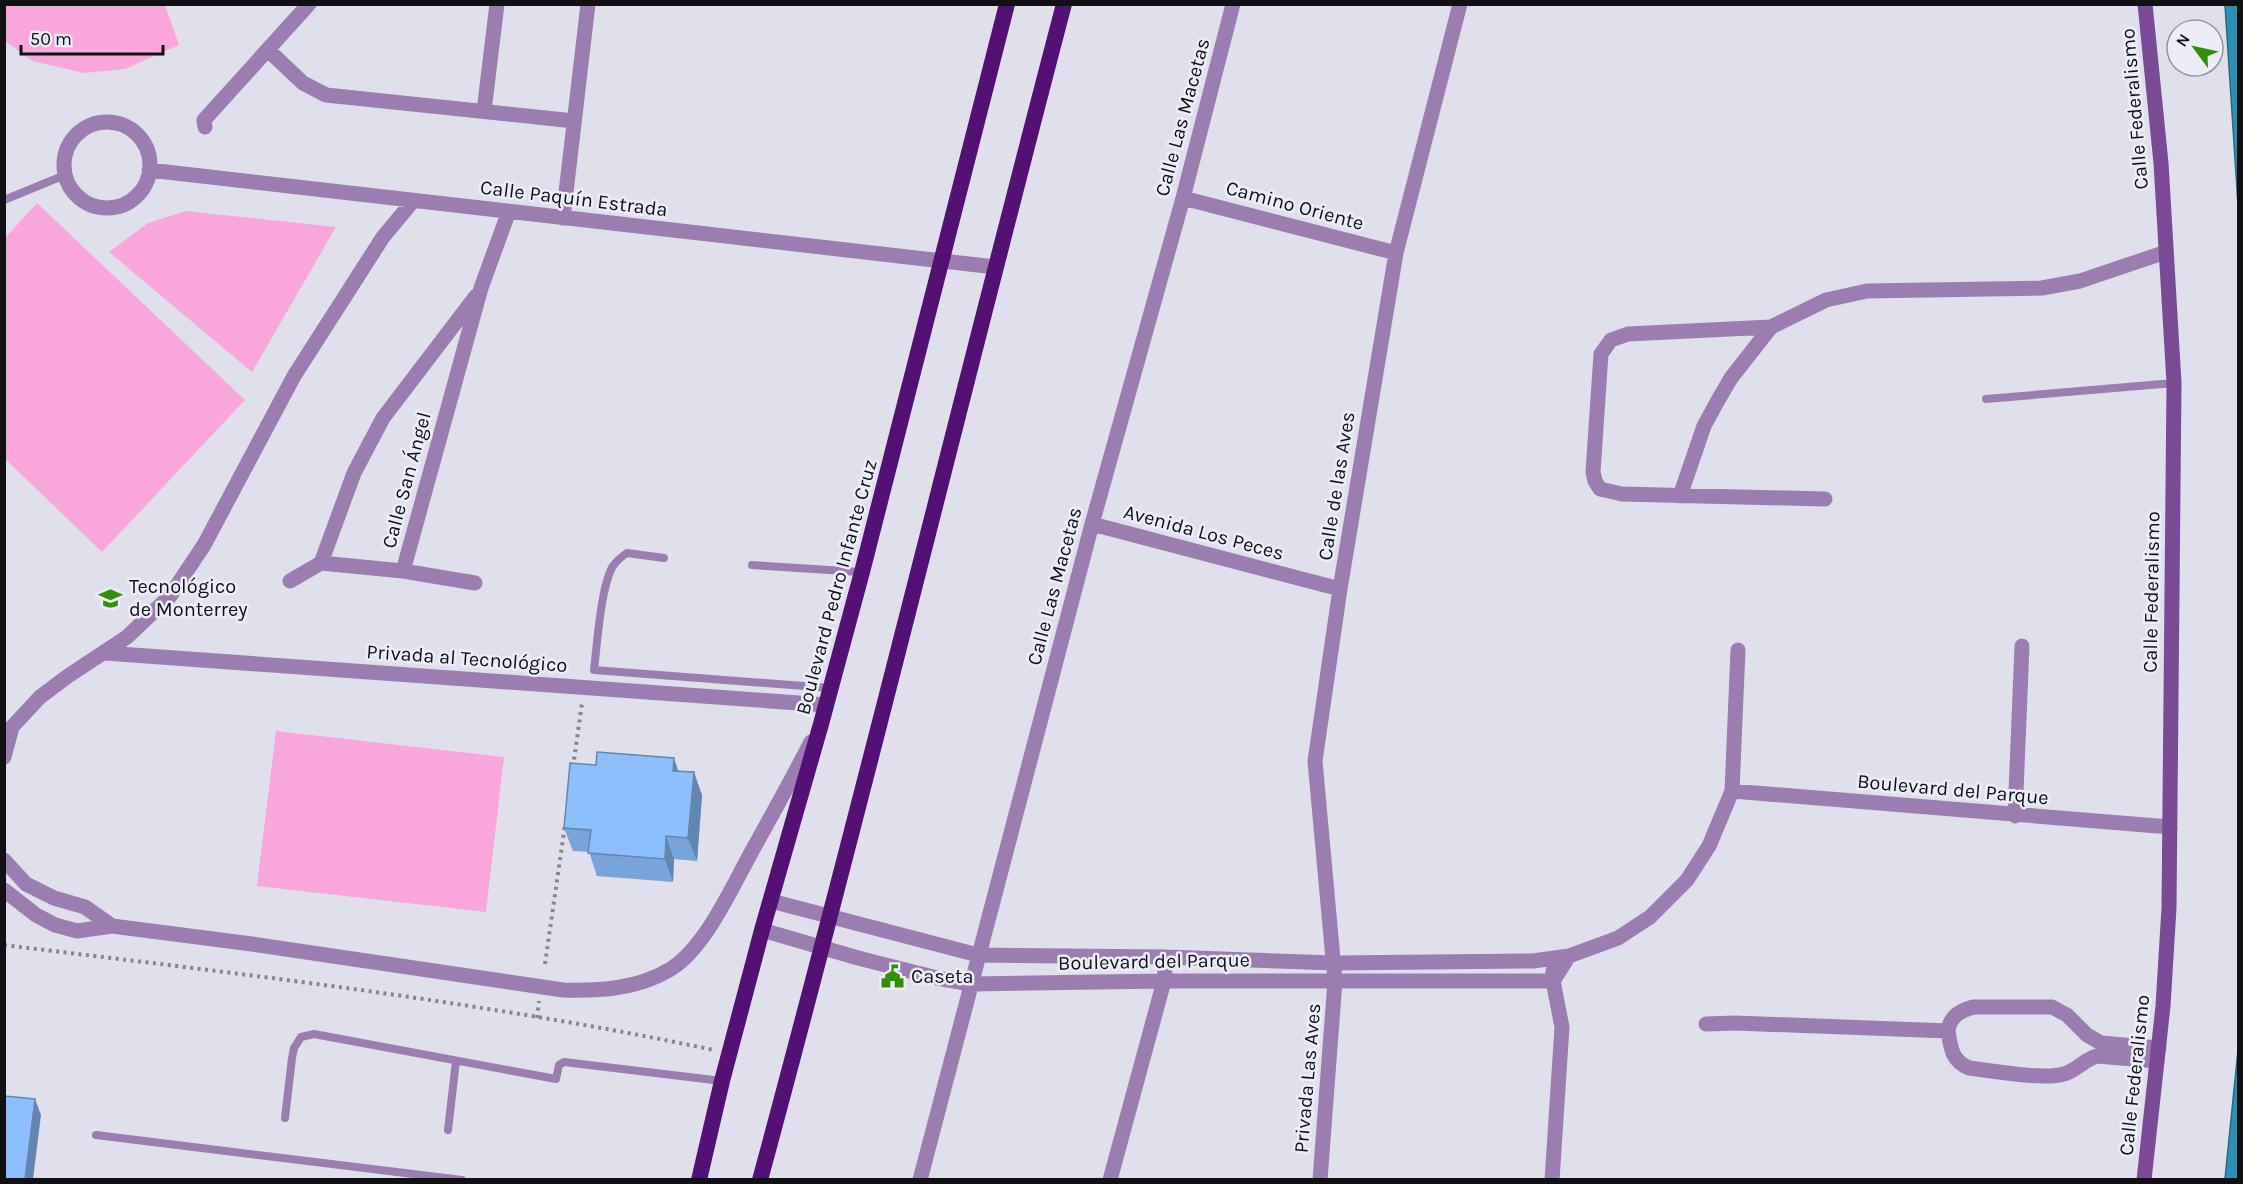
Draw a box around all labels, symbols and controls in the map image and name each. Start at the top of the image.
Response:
scale bar [21,18,164,56]
north arrow [2165,18,2225,78]
street label: Calle Federalismo [2116,27,2153,191]
text: 50 m [30,28,72,50]
text: N [2172,30,2194,50]
street label: Calle Las Macetas [1150,36,1215,199]
street label: Calle Paquín Estrada [479,176,669,221]
street label: Camino Oriente [1223,176,1366,235]
street label: Calle San Ángel [376,409,436,551]
street label: Calle de las Aves [1313,410,1360,562]
street label: Boulevard Pedro Infante Cruz [791,457,882,717]
street label: Avenida Los Peces [1121,500,1287,565]
street label: Calle Las Macetas [1022,505,1087,668]
street label: Calle Federalismo [2139,511,2164,673]
place label: Tecnológico de Monterrey [129,575,248,621]
school or university icon: Tecnológico de Monterrey [98,585,124,611]
street label: Privada al Tecnológico [366,640,568,677]
street label: Boulevard del Parque [1856,770,2050,809]
street label: Boulevard del Parque [1058,948,1250,975]
public building icon: Caseta [880,963,906,989]
place label: Caseta [911,965,974,988]
street label: Calle Federalismo [2115,993,2154,1157]
street label: Privada Las Aves [1289,1002,1326,1154]

